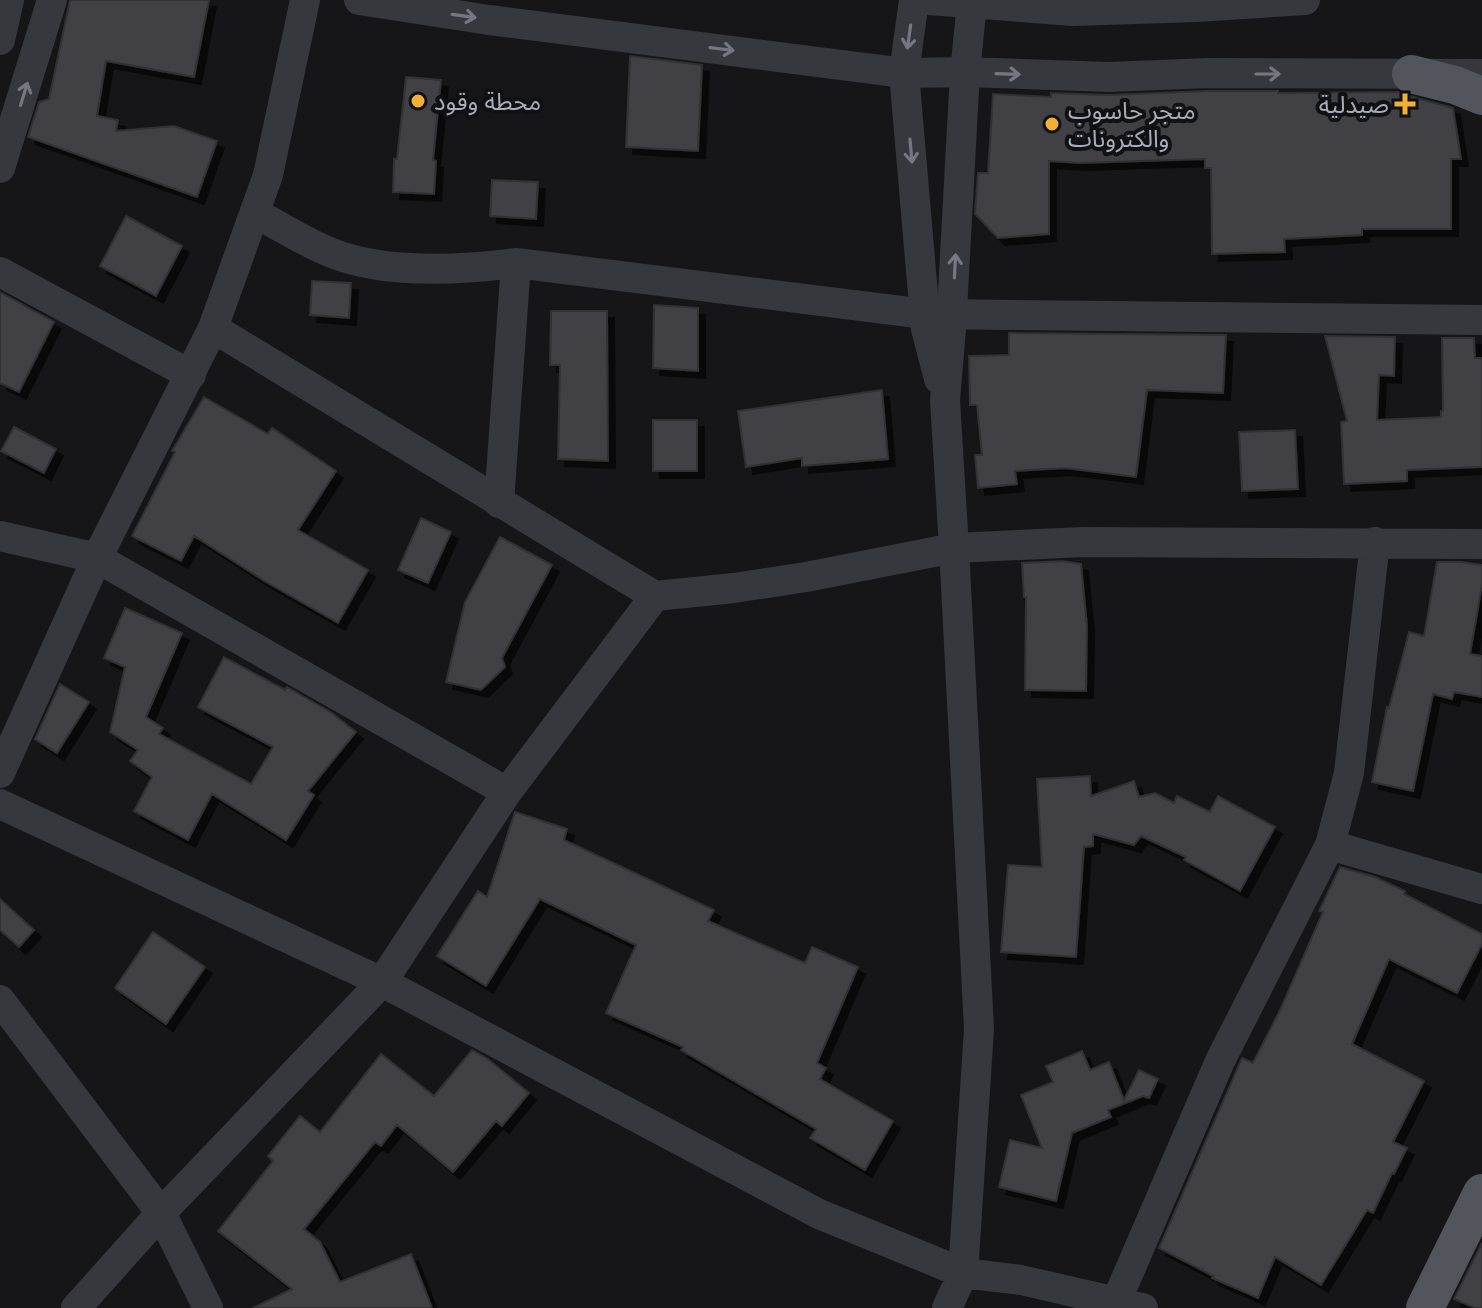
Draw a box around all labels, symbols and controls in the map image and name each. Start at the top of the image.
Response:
one-way arrow [451,9,476,24]
one-way arrow [901,23,916,49]
one-way arrow [708,42,734,57]
one-way arrow [994,66,1021,81]
one-way arrow [1254,66,1281,81]
one-way arrow [17,81,32,107]
place label: محطة وقود [434,86,541,116]
place label: صيدلية [1319,89,1389,119]
marker: محطة وقود [409,92,427,110]
place label: متجر حاسوب والكترونات [1068,95,1196,153]
marker: صيدلية [1396,95,1414,113]
marker: متجر حاسوب والكترونات [1043,115,1061,133]
one-way arrow [904,137,919,164]
one-way arrow [947,253,962,280]

